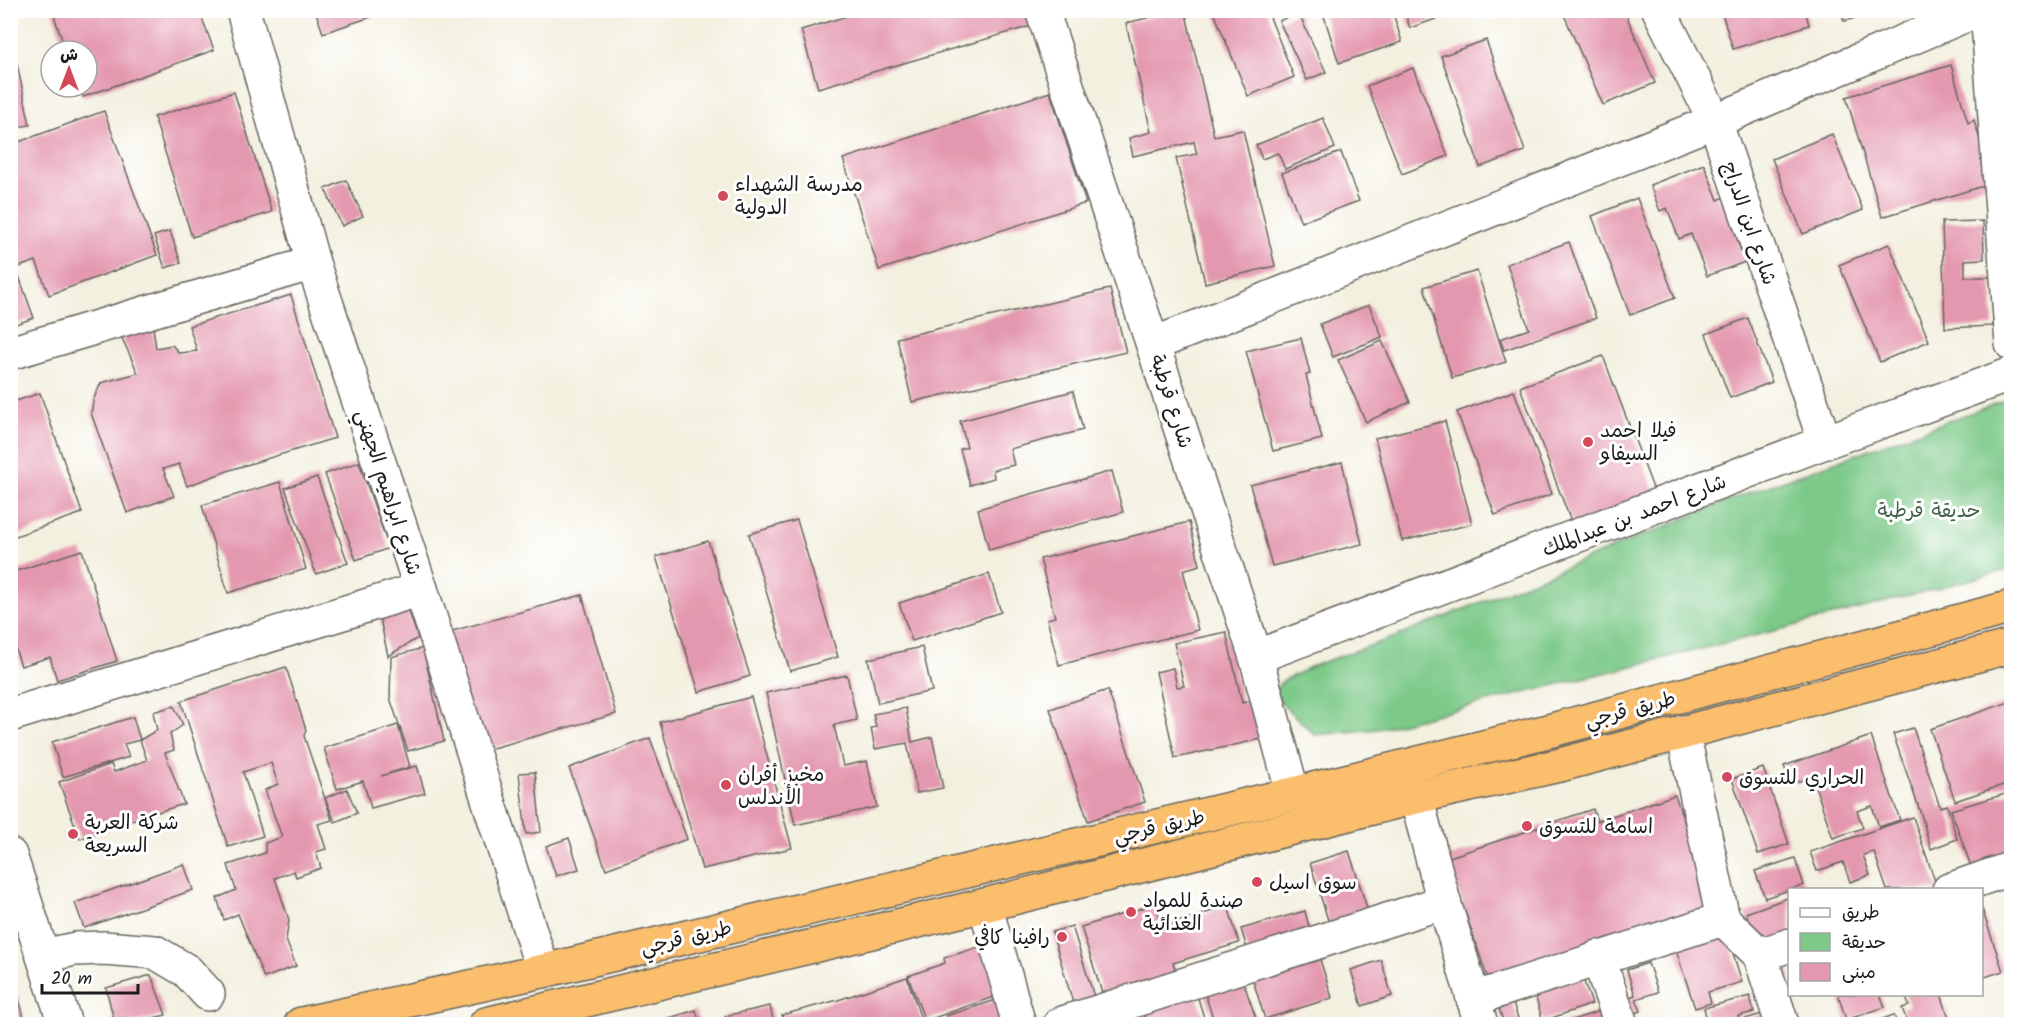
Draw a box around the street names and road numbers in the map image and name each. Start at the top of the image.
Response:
street label: شارع ابن الدراج [1712,158,1784,290]
street label: شارع قرطبة [1140,350,1200,453]
street label: شارع ابراهيم الجهني [345,406,429,580]
street label: شارع احمد بن عبدالملك [1538,467,1732,567]
street label: طريق قرجي [1581,683,1680,738]
street label: طريق قرجي [1111,802,1208,854]
street label: طريق قرجي [638,913,735,965]

